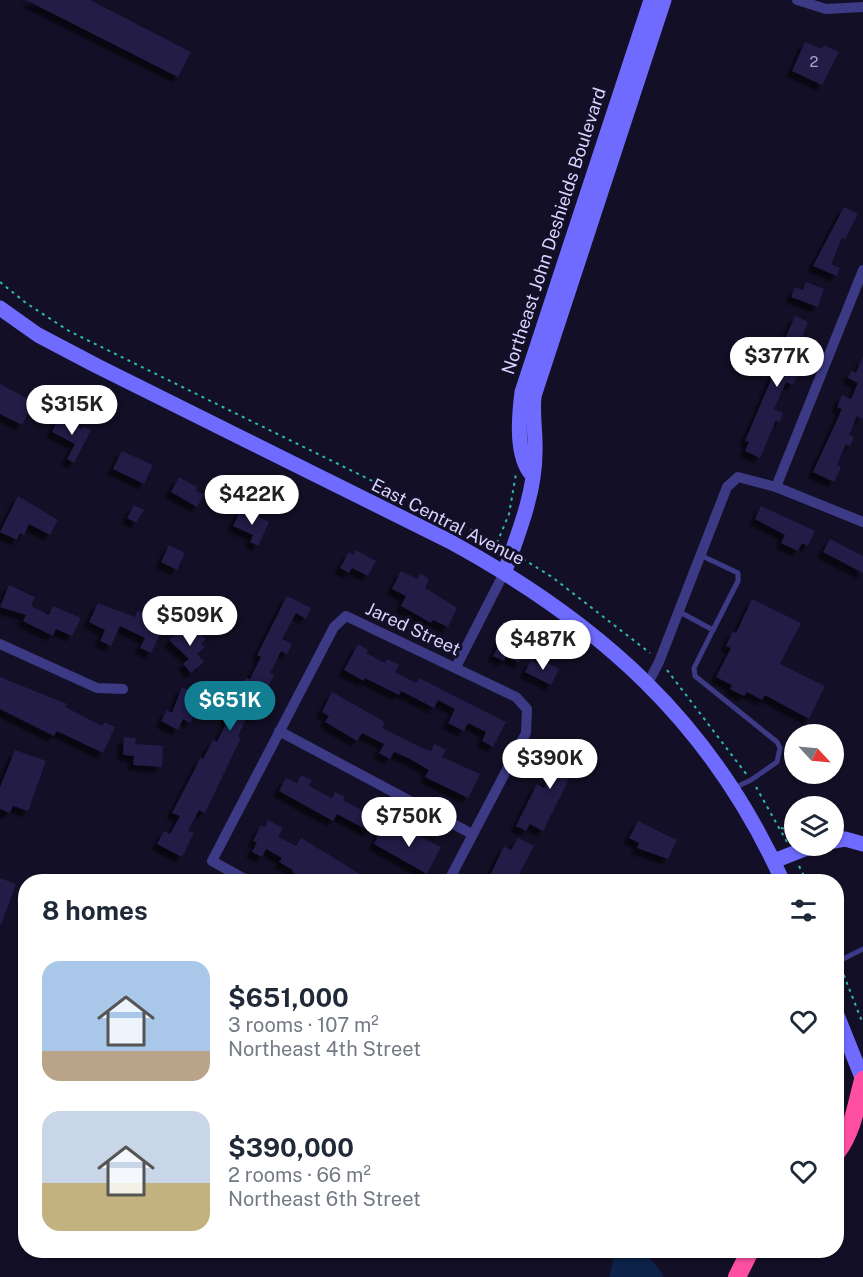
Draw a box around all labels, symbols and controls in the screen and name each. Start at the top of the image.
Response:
house number: 2 [810,53,819,70]
street label: Northeast John Deshields Boulevard [497,85,610,377]
pin: $377K [735,337,819,388]
text: $377K [744,344,810,368]
pin: $315K [30,385,114,436]
text: $315K [40,392,104,416]
street label: East Central Avenue [368,474,528,569]
pin: $422K [210,475,294,526]
text: $422K [219,482,285,506]
pin: $509K [148,596,232,647]
street label: Jared Street [363,598,464,660]
text: $509K [156,603,224,627]
pin: $487K [501,620,585,671]
text: $487K [510,627,576,651]
pin: $651K [188,681,272,732]
text: $651K [198,688,262,712]
north arrow [784,724,844,784]
map controls [784,724,844,856]
pin: $390K [508,739,592,790]
text: $390K [516,746,584,770]
button: layers [784,796,844,856]
pin: $750K [367,797,451,848]
text: $750K [376,804,442,828]
icon: filters [787,894,820,927]
text: 8 homes [42,895,148,926]
text: $651,000 [228,982,349,1013]
icon: home [90,985,162,1057]
icon: heart [787,1005,820,1038]
text: 3 rooms · 107 m² [228,1013,379,1037]
text: Northeast 4th Street [228,1037,421,1061]
text: $390,000 [228,1132,354,1163]
icon: home [90,1135,162,1207]
icon: heart [787,1155,820,1188]
text: 2 rooms · 66 m² [228,1163,371,1187]
text: Northeast 6th Street [228,1187,421,1211]

